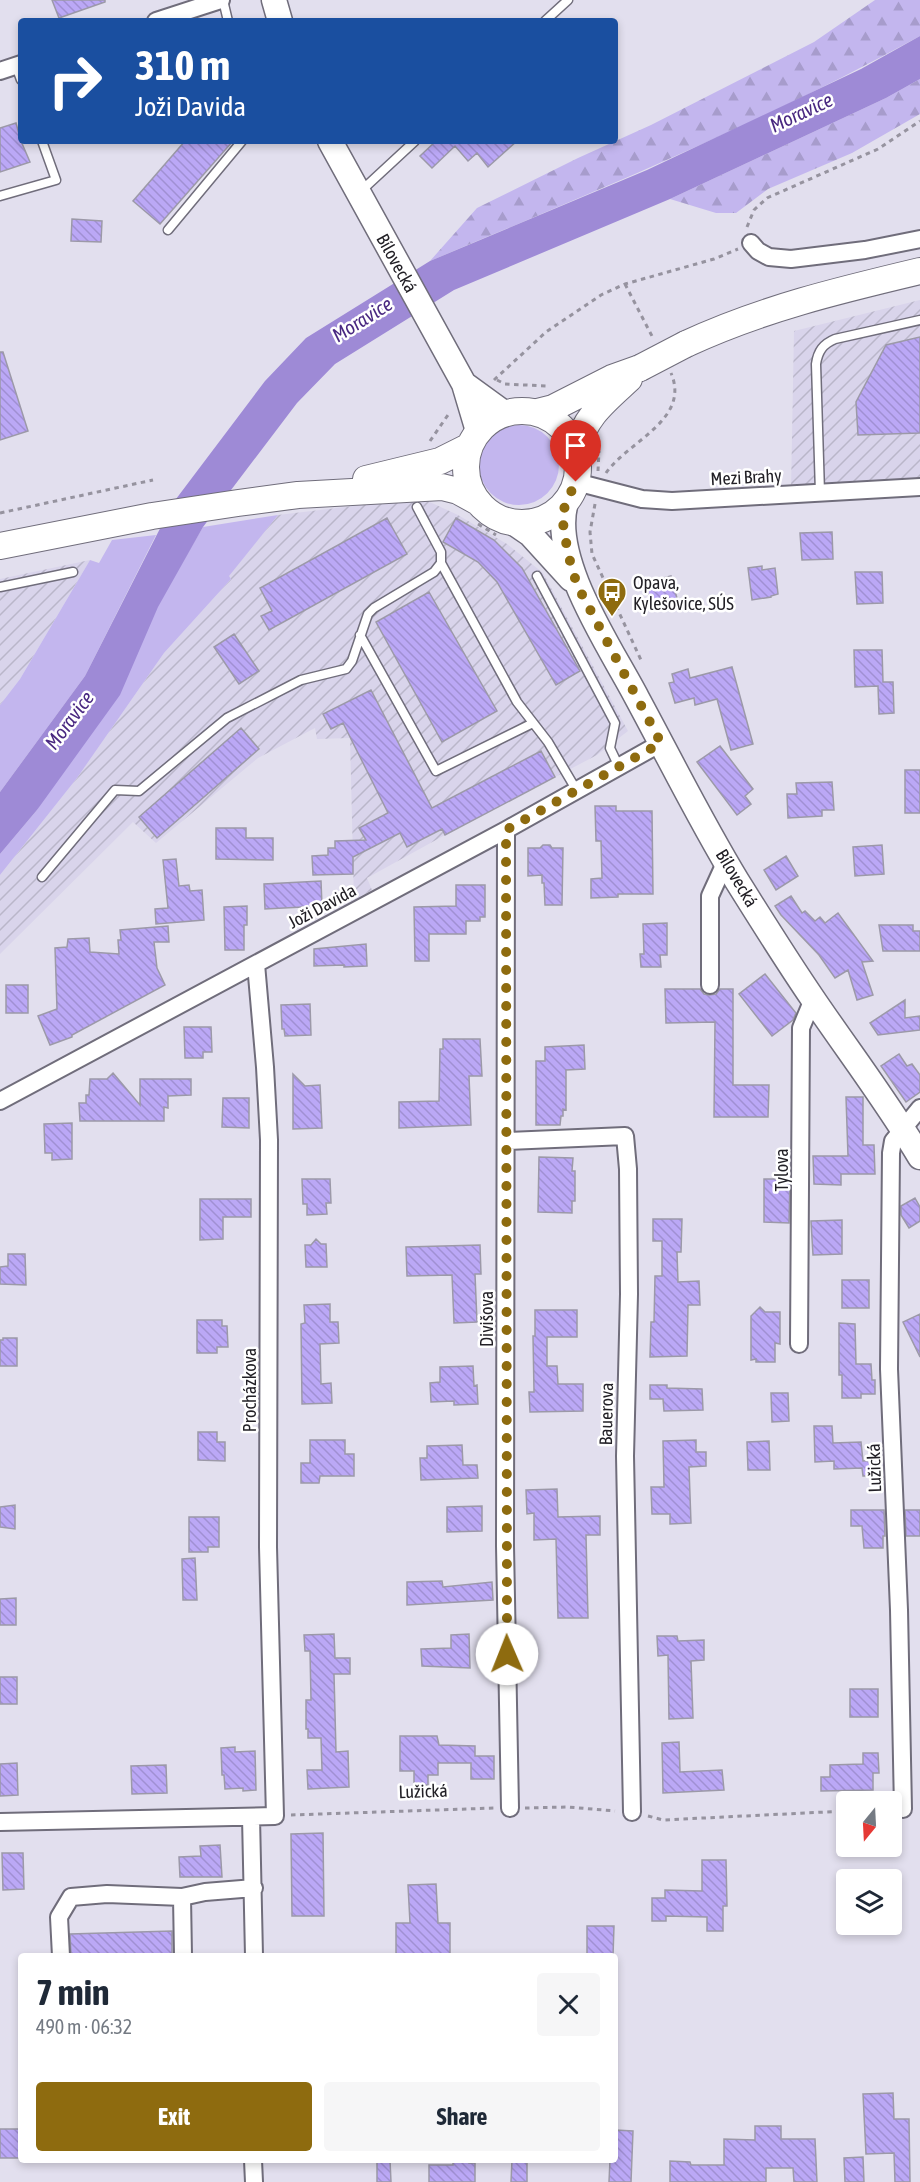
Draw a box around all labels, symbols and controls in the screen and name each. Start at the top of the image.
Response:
text: 310 m [135,41,230,89]
icon: right [36,42,114,120]
water label: Moravice [766,87,836,137]
text: Joži Davida [135,91,246,122]
street label: Bílovecká [372,230,422,296]
water label: Moravice [328,292,396,346]
pin [550,420,601,482]
icon: arrive [559,429,592,462]
street label: Mezi Brahy [710,465,782,489]
place label: Opava, Kylešovice, SÚS [633,572,734,614]
bus stop icon: Opava, Kylešovice, SÚS [596,576,628,618]
water label: Moravice [40,686,98,754]
street label: Bílovecká [712,845,762,911]
street label: Joži Davida [284,879,360,933]
street label: Tylova [771,1148,792,1192]
street label: Divišova [476,1291,497,1347]
street label: Procházkova [239,1348,260,1432]
street label: Bauerova [595,1382,617,1446]
street label: Lužická [863,1443,885,1493]
position arrow [475,1622,539,1686]
street label: Lužická [398,1780,448,1802]
north arrow [836,1791,902,1857]
map controls [836,1791,902,1935]
button: layers [836,1869,902,1935]
text: 7 min [36,1971,110,2013]
button: close [537,1973,600,2036]
text: 490 m · 06:32 [36,2015,132,2038]
button: Exit [36,2082,312,2151]
button: Share [324,2082,600,2151]

